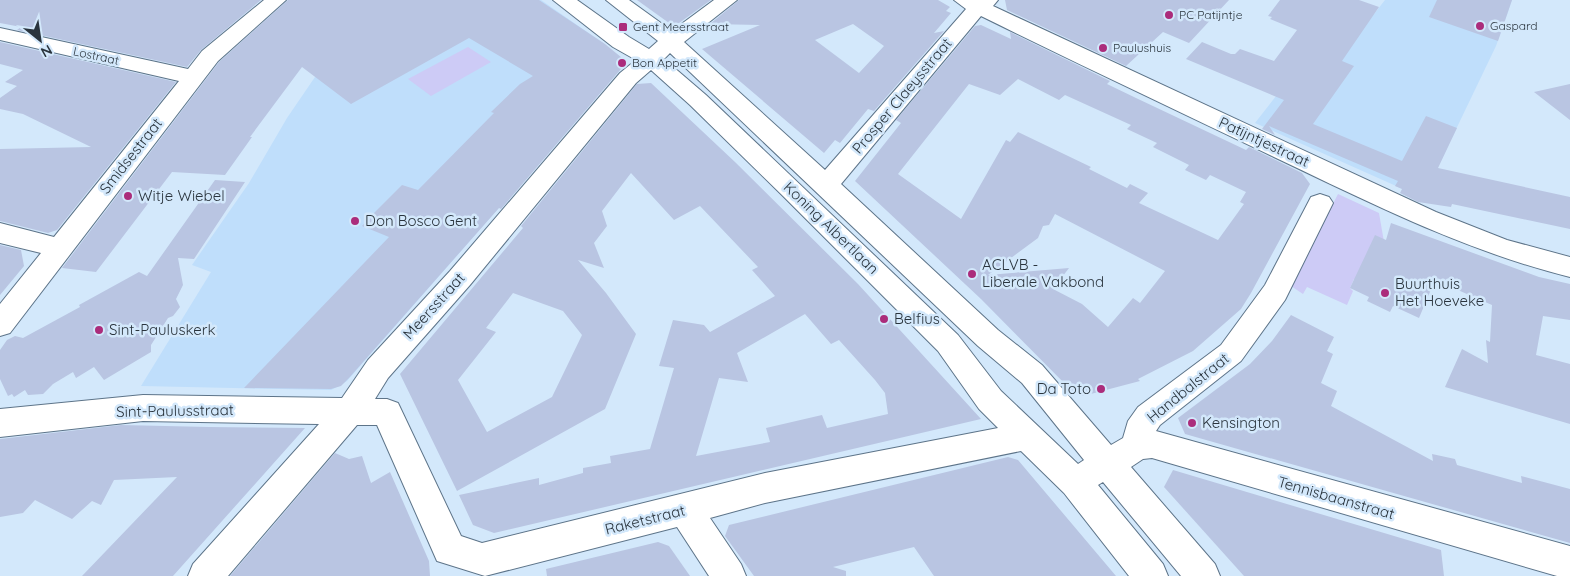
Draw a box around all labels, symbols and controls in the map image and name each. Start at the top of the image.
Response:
place label: PC Patijntje [1179,7,1243,22]
marker: PC Patijntje [1163,9,1175,21]
north arrow [15,15,65,65]
place label: Gaspard [1490,18,1538,33]
place label: Gent Meersstraat [633,19,729,34]
marker: Gaspard [1474,20,1486,32]
marker: Gent Meersstraat [617,21,629,33]
street label: Prosper Claeysstraat [848,34,956,157]
place label: Paulushuis [1113,40,1171,55]
text: N [38,41,55,62]
marker: Paulushuis [1097,42,1109,54]
street label: Lostraat [72,43,120,68]
place label: Bon Appetit [632,55,697,70]
marker: Bon Appetit [616,57,628,69]
street label: Patijntjestraat [1216,112,1313,171]
street label: Smidsestraat [95,114,166,197]
street label: Koning Albertlaan [780,177,883,278]
place label: Witje Wiebel [138,186,225,205]
marker: Witje Wiebel [122,190,134,202]
place label: Don Bosco Gent [365,211,477,230]
marker: Don Bosco Gent [349,215,361,227]
place label: ACLVB - Liberale Vakbond [982,255,1104,291]
street label: Meersstraat [399,268,469,343]
marker: ACLVB - Liberale Vakbond [966,268,978,280]
place label: Buurthuis Het Hoeveke [1395,274,1484,310]
marker: Buurthuis Het Hoeveke [1379,287,1391,299]
place label: Belfius [894,309,940,328]
marker: Belfius [878,313,890,325]
place label: Sint-Pauluskerk [109,320,216,339]
marker: Sint-Pauluskerk [93,324,105,336]
street label: Handbalstraat [1143,349,1233,427]
place label: Da Toto [1037,379,1091,398]
marker: Da Toto [1095,383,1107,395]
street label: Sint-Paulusstraat [116,400,234,421]
place label: Kensington [1202,413,1280,432]
marker: Kensington [1186,417,1198,429]
street label: Tennisbaanstraat [1276,472,1397,523]
street label: Raketstraat [603,500,687,539]

